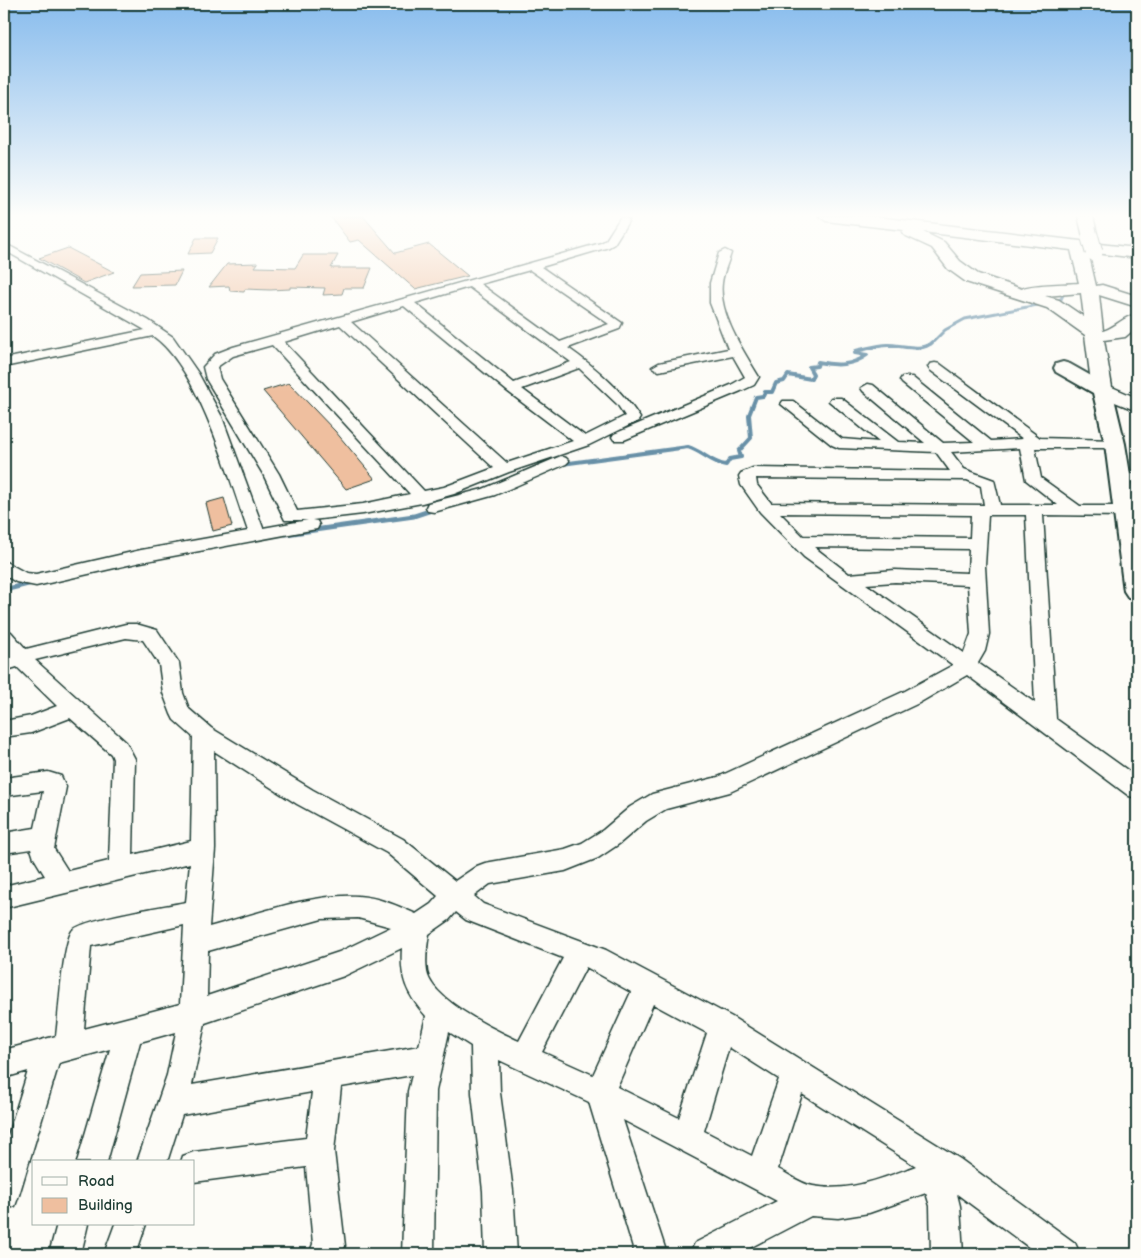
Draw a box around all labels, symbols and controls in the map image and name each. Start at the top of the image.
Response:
legend [32,1160,195,1226]
text: Road [78,1172,114,1191]
text: Building [78,1196,133,1215]

